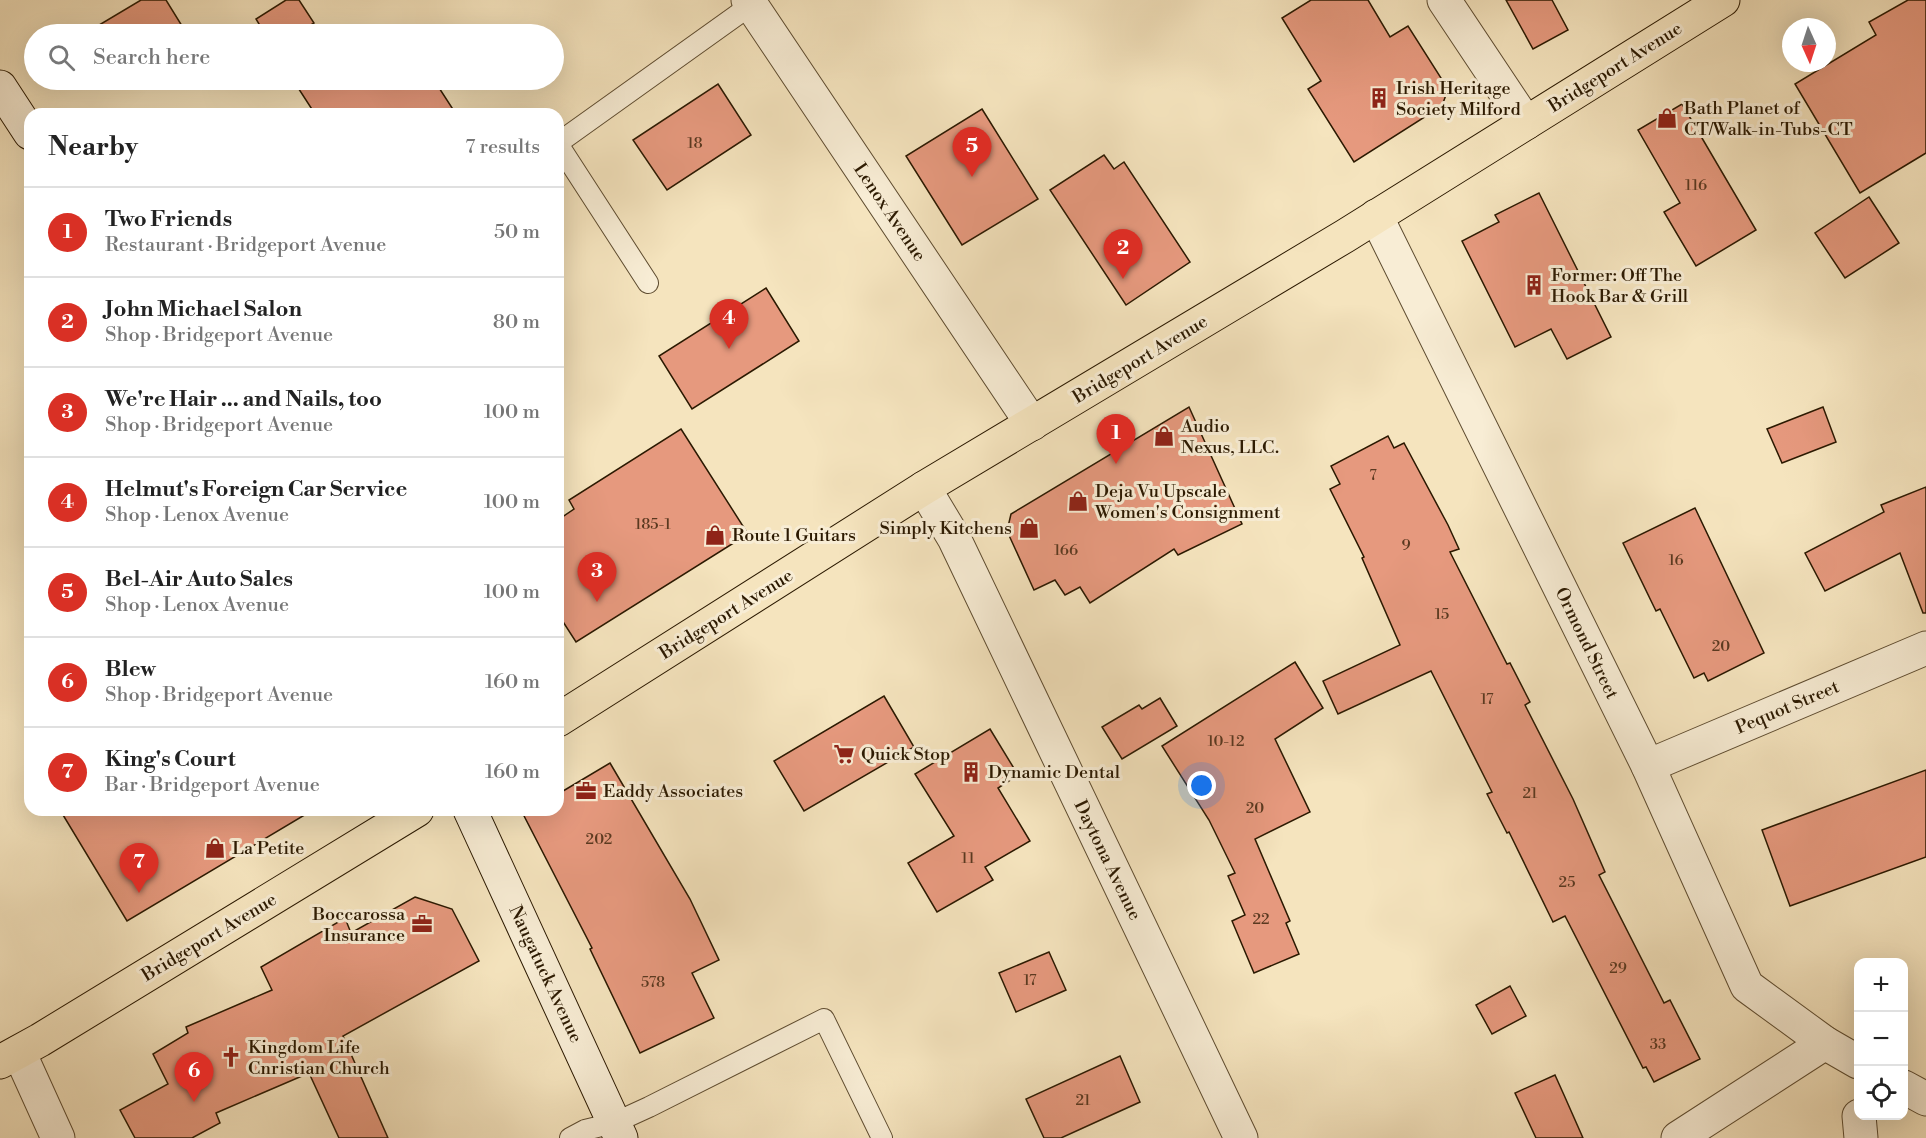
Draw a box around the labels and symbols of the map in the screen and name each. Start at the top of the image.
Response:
street label: Bridgeport Avenue [1543,17,1686,118]
north arrow [1782,18,1836,72]
place label: Irish Heritage Society Milford [1396,77,1521,121]
building icon: Irish Heritage Society Milford [1367,86,1391,110]
place label: Bath Planet of CT/Walk-in-Tubs-CT [1683,97,1853,141]
shop icon: Bath Planet of CT/Walk-in-Tubs-CT [1655,106,1679,130]
pin: 5 [952,128,992,177]
house number: 18 [687,134,703,153]
street label: Lenox Avenue [848,159,931,266]
house number: 116 [1685,176,1707,195]
pin: 2 [1104,230,1142,279]
place label: Former: Off The Hook Bar & Grill [1551,264,1689,308]
building icon: Former: Off The Hook Bar & Grill [1522,273,1546,297]
pin: 4 [710,300,748,349]
street label: Bridgeport Avenue [1068,310,1212,409]
pin: 1 [1096,414,1136,464]
place label: Audio Nexus, LLC. [1180,415,1279,459]
shop icon: Audio Nexus, LLC. [1152,424,1176,448]
house number: 7 [1369,466,1377,485]
place label: Deja Vu Upscale Women's Consignment [1094,480,1281,524]
shop icon: Deja Vu Upscale Women's Consignment [1066,489,1090,513]
house number: 185-1 [635,515,672,534]
shop icon: Simply Kitchens [1017,516,1041,540]
place label: Simply Kitchens [879,517,1012,540]
shop icon: Route 1 Guitars [703,523,727,547]
place label: Route 1 Guitars [732,524,856,547]
house number: 9 [1401,536,1411,555]
house number: 166 [1054,541,1078,560]
house number: 16 [1668,551,1684,570]
pin: 3 [578,552,616,602]
street label: Bridgeport Avenue [654,564,797,665]
street label: Ormond Street [1550,584,1624,703]
house number: 15 [1435,605,1449,624]
house number: 20 [1712,637,1730,656]
street label: Pequot Street [1732,675,1843,740]
house number: 17 [1480,690,1494,709]
house number: 10-12 [1207,732,1245,751]
supermarket icon: Quick Stop [832,742,856,766]
place label: Quick Stop [861,743,950,766]
building icon: Dynamic Dental [959,760,983,784]
place label: Dynamic Dental [988,761,1121,784]
your location [1187,771,1216,800]
office icon: Eaddy Associates [574,779,598,803]
place label: Eaddy Associates [603,780,743,803]
house number: 21 [1522,784,1538,803]
street label: Daytona Avenue [1069,796,1147,924]
house number: 20 [1246,799,1264,818]
house number: 202 [586,830,612,849]
shop icon: La Petite [203,836,227,860]
place label: La Petite [232,837,304,860]
pin: 7 [120,844,158,893]
house number: 11 [961,849,975,868]
house number: 25 [1559,873,1575,892]
street label: Bridgeport Avenue [137,888,281,987]
street label: Naugatuck Avenue [504,902,587,1047]
place label: Boccarossa Insurance [311,903,406,947]
house number: 22 [1252,910,1270,929]
office icon: Boccarossa Insurance [410,912,434,936]
house number: 29 [1609,959,1627,978]
house number: 17 [1023,971,1037,990]
house number: 578 [641,973,665,992]
house number: 33 [1650,1035,1666,1054]
place label: Kingdom Life Cnristian Church [248,1036,390,1080]
church icon: Kingdom Life Cnristian Church [219,1045,243,1069]
pin: 6 [174,1052,214,1102]
house number: 21 [1075,1091,1091,1110]

